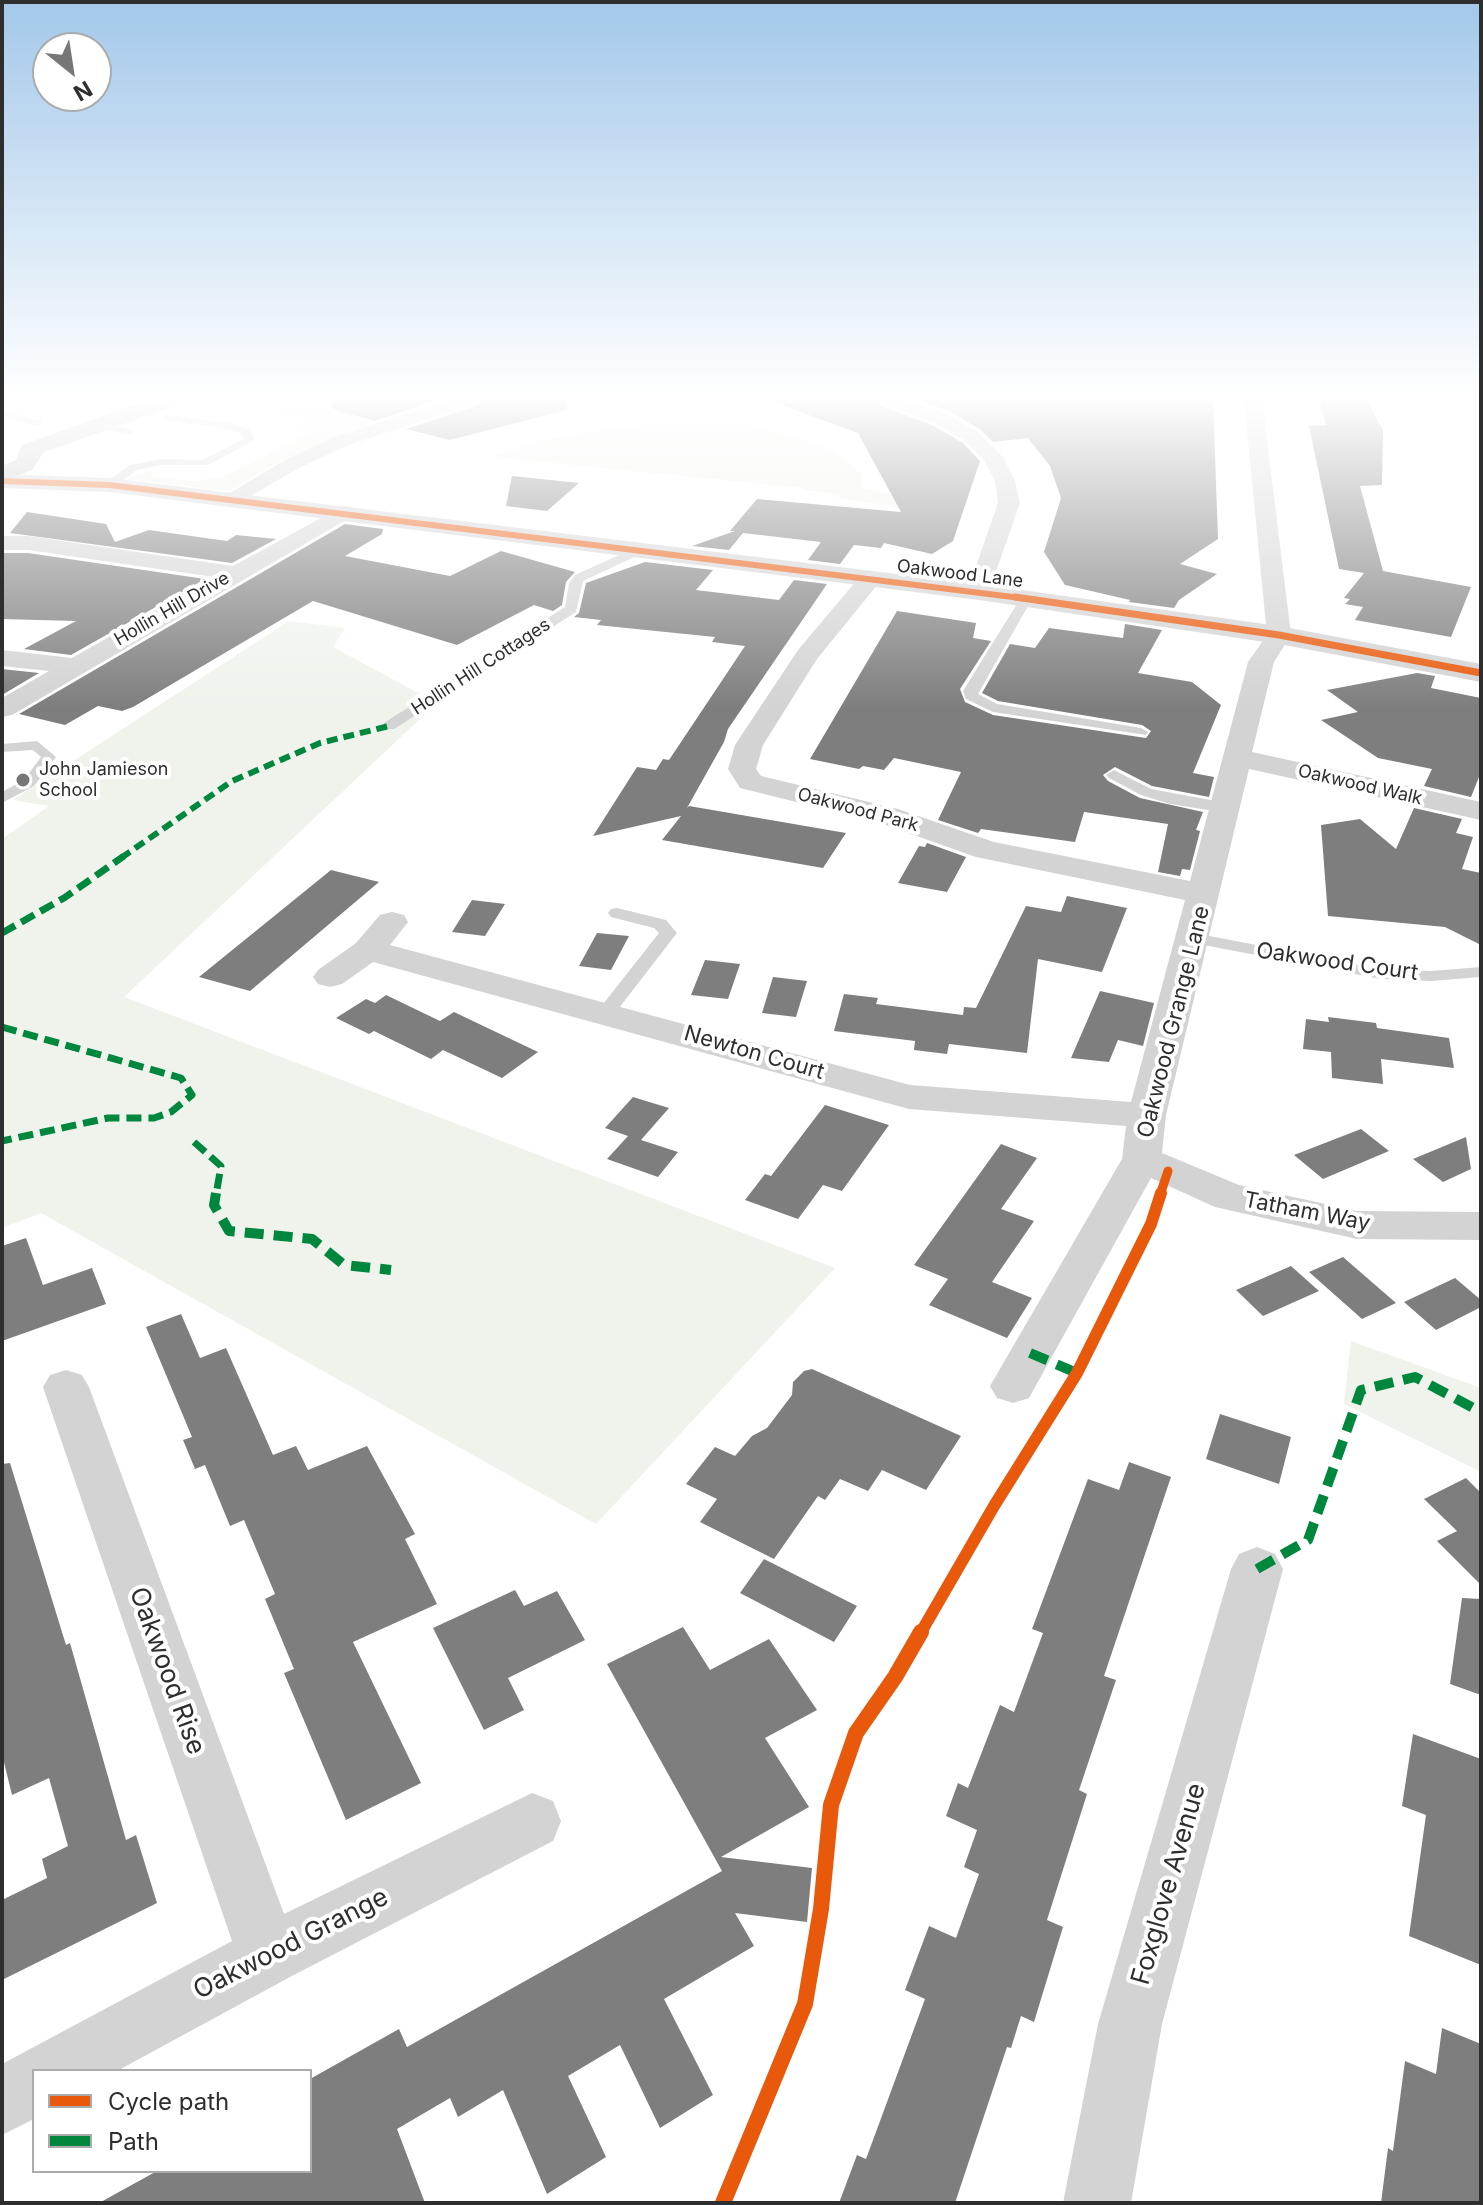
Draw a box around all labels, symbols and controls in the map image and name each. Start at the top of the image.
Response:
north arrow [32,32,112,112]
text: N [69,76,97,107]
street label: Oakwood Lane [896,556,1024,592]
street label: Hollin Hill Drive [111,567,233,651]
street label: Hollin Hill Cottages [408,614,554,720]
place label: John Jamieson School [39,759,168,802]
street label: Oakwood Walk [1296,760,1424,810]
marker: John Jamieson School [14,771,32,789]
street label: Oakwood Park [795,783,921,837]
street label: Oakwood Grange Lane [1132,903,1216,1141]
street label: Oakwood Court [1254,938,1420,986]
street label: Newton Court [681,1020,827,1086]
street label: Tatham Way [1242,1187,1372,1237]
street label: Oakwood Rise [122,1583,212,1759]
street label: Foxglove Avenue [1125,1780,1213,1988]
street label: Oakwood Grange [188,1881,394,2007]
legend [32,2069,312,2173]
text: Cycle path [108,2087,229,2116]
text: Path [108,2127,159,2156]

